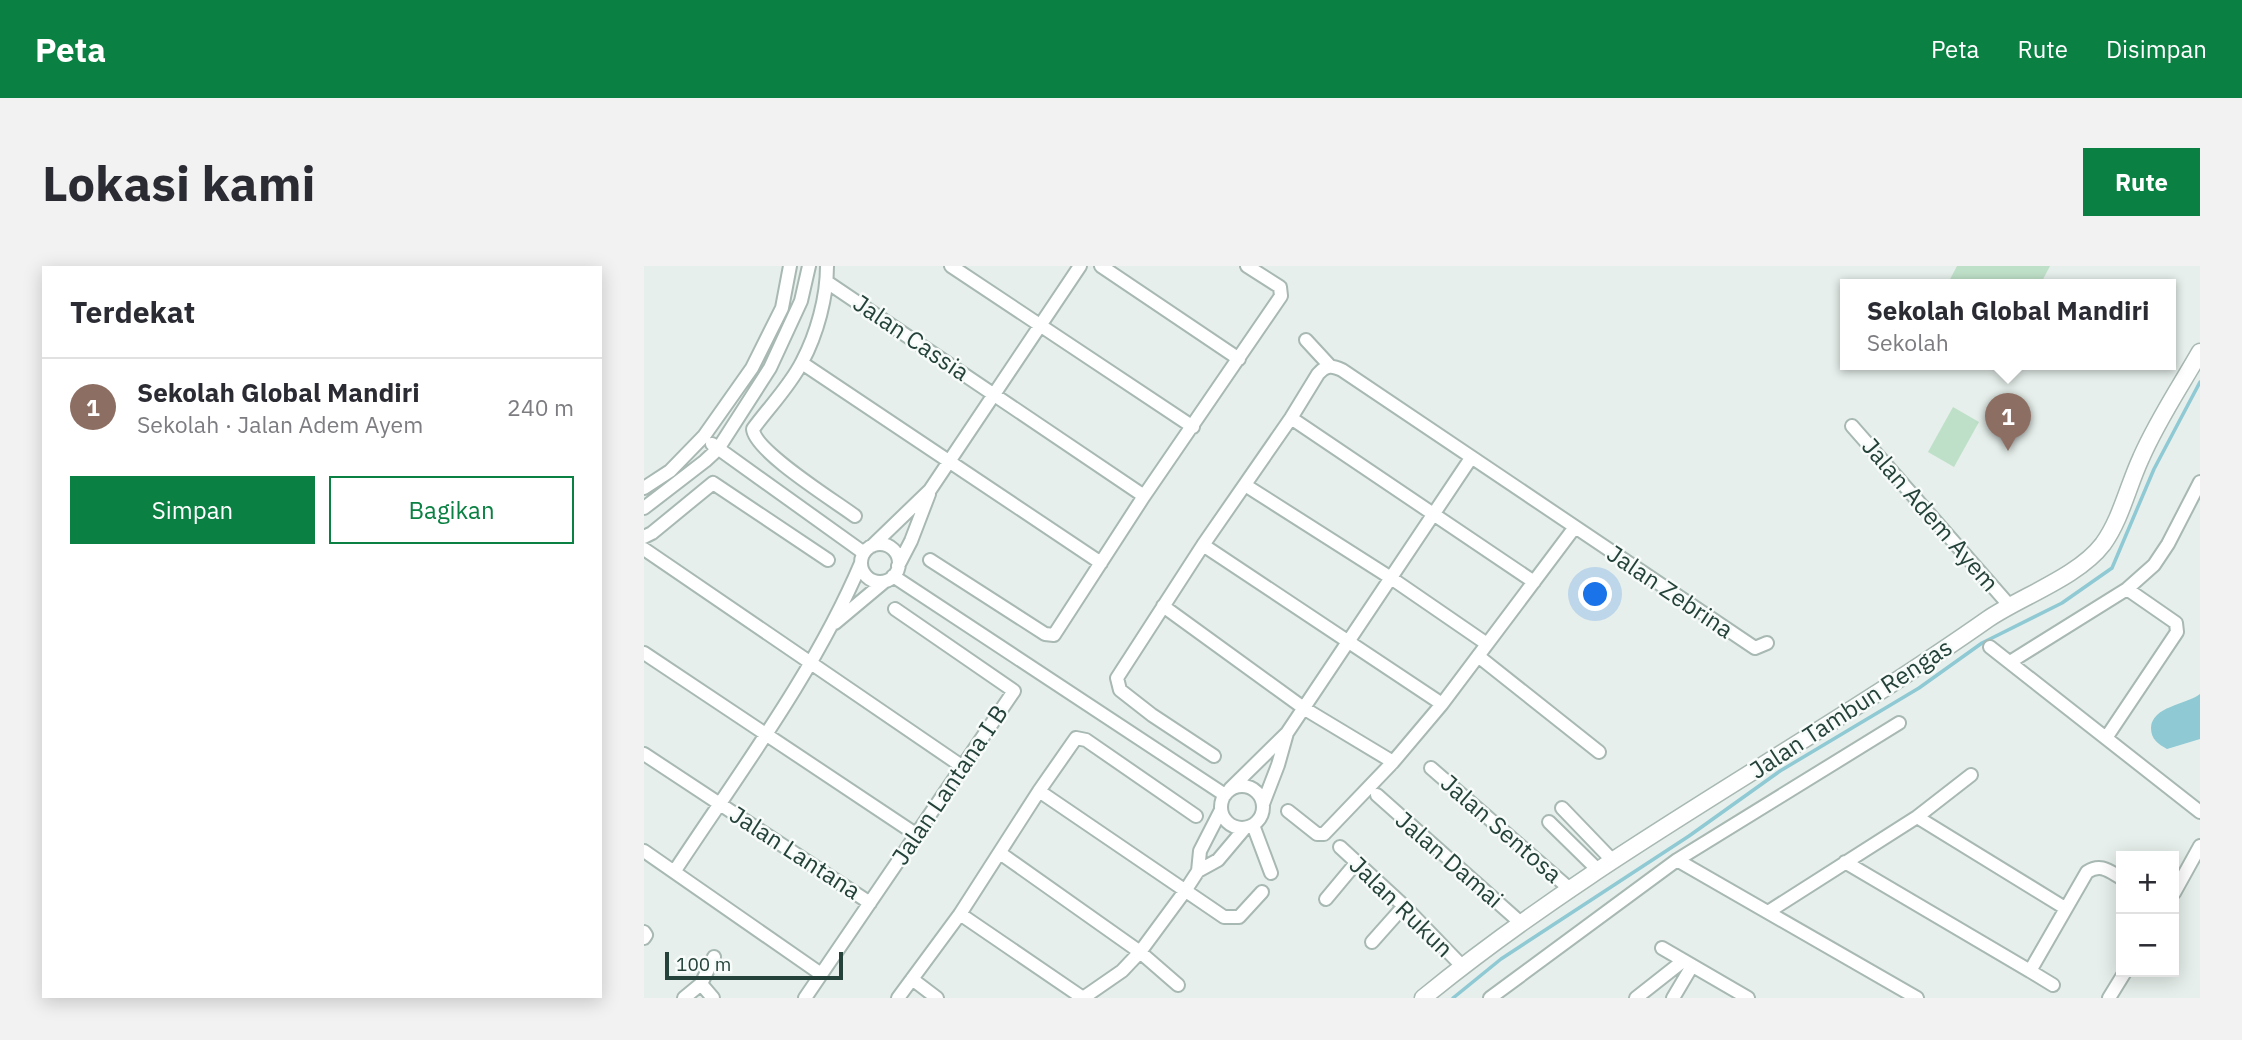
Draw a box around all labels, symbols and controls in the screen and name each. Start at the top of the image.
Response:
text: Peta [35,28,106,71]
text: Peta [1931,33,1979,65]
text: Rute [2017,33,2068,65]
text: Disimpan [2106,33,2207,65]
button: Rute [2083,148,2200,216]
text: Lokasi kami [42,151,316,214]
popup [1840,279,2176,370]
street label: Jalan Cassia [847,287,976,388]
text: Terdekat [70,292,195,331]
text: Sekolah Global Mandiri [1867,293,2149,327]
text: Sekolah [1867,327,1949,357]
text: Sekolah Global Mandiri [137,375,420,409]
text: 1 [86,392,100,422]
text: 240 m [507,392,574,422]
pin: 1 [1985,393,2031,451]
text: Sekolah · Jalan Adem Ayem [137,409,423,439]
street label: Jalan Adem Ayem [1855,431,2006,598]
button: Simpan [70,476,315,544]
button: Bagikan [329,476,574,544]
street label: Jalan Zebrina [1601,537,1740,645]
your location [1578,577,1612,611]
street label: Jalan Tambun Rengas [1743,631,1958,786]
street label: Jalan Lantana I B [884,698,1015,871]
street label: Jalan Sentosa [1434,767,1569,890]
street label: Jalan Lantana [724,798,867,906]
street label: Jalan Damai [1389,804,1510,915]
street label: Jalan Rukun [1343,849,1460,964]
map controls [2116,851,2179,977]
button: + [2116,851,2179,914]
button: − [2116,914,2179,977]
scale bar [665,949,844,981]
text: 100 m [676,952,731,976]

